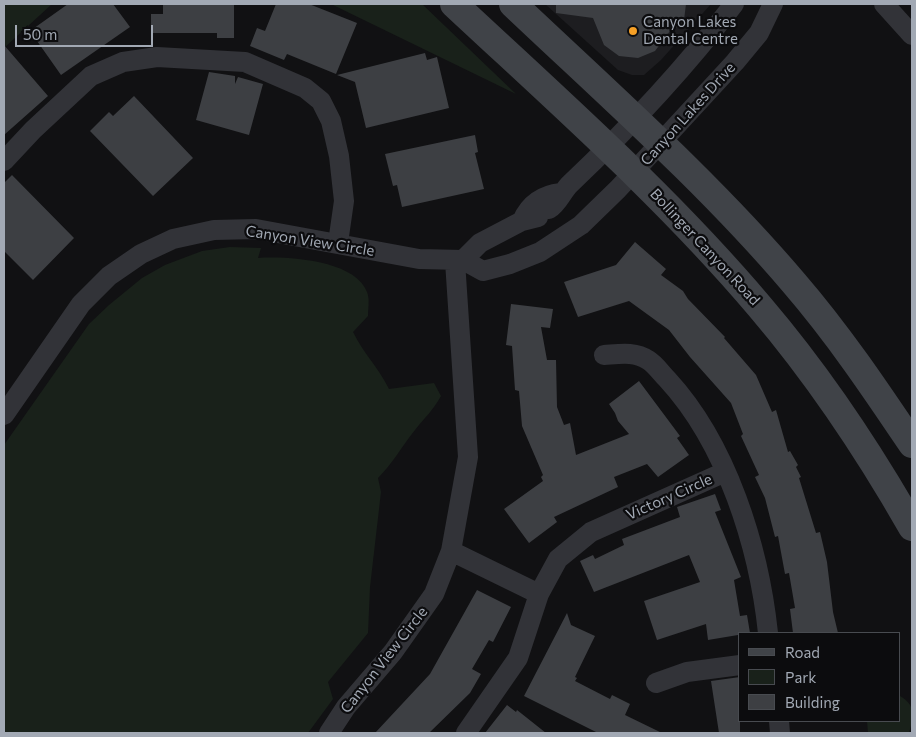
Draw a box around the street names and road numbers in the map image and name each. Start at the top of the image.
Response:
street label: Canyon Lakes Drive [637,59,739,169]
street label: Bollinger Canyon Road [646,185,764,309]
street label: Canyon View Circle [244,222,376,260]
street label: Victory Circle [623,470,715,524]
street label: Canyon View Circle [337,603,431,717]

